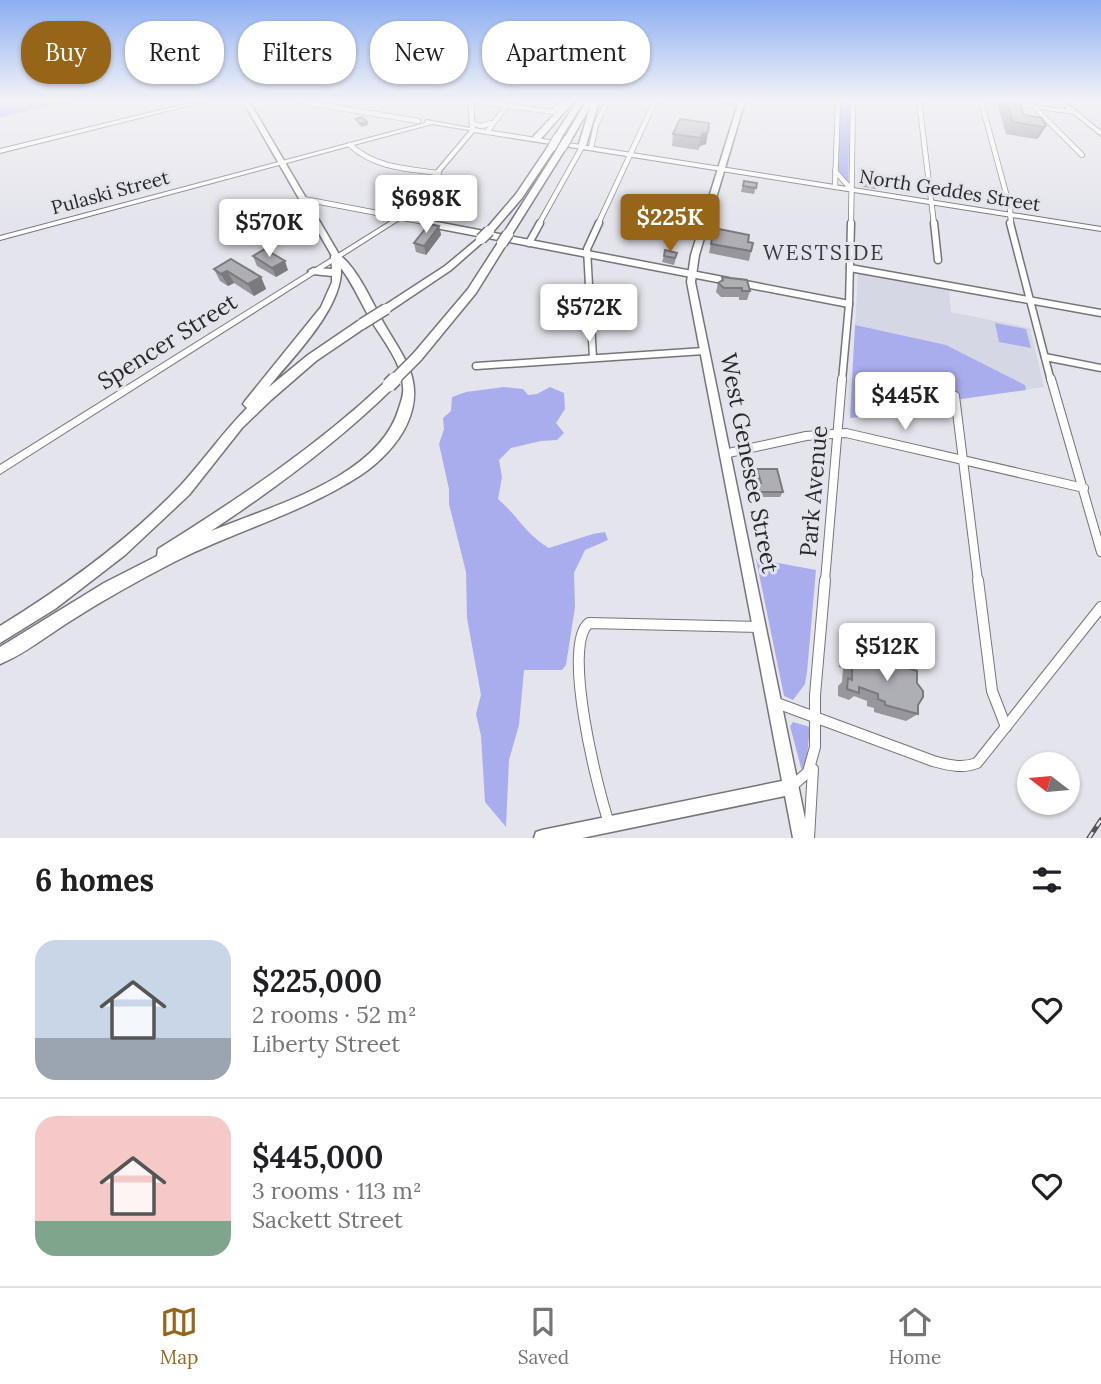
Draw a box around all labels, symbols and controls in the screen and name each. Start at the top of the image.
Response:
chip: Buy [21,21,111,84]
chip: Rent [125,21,224,84]
chip: Filters [238,21,356,84]
chip: New [370,21,468,84]
chip: Apartment [482,21,650,84]
street label: North Geddes Street [858,164,1043,216]
street label: Pulaski Street [48,165,172,219]
pin: $698K [377,176,475,235]
text: $698K [391,183,461,212]
pin: $225K [621,194,719,254]
pin: $570K [220,200,318,259]
text: $225K [637,202,703,231]
text: $570K [235,207,303,236]
district label: WESTSIDE [763,239,885,266]
pin: $572K [540,284,638,344]
street label: Spencer Street [92,287,242,395]
text: $572K [556,292,622,321]
street label: West Genesee Street [714,351,786,575]
pin: $445K [856,372,954,432]
text: $445K [871,380,939,409]
street label: Park Avenue [793,424,833,558]
pin: $512K [838,624,936,683]
text: $512K [855,631,919,660]
north arrow [1017,752,1080,816]
map controls [1017,752,1080,815]
text: 6 homes [35,861,154,899]
icon: filters [1028,861,1066,899]
text: $225,000 [252,962,382,1000]
icon: home [91,968,175,1052]
icon: heart [1028,991,1066,1029]
text: 2 rooms · 52 m² [252,1000,417,1029]
text: Liberty Street [252,1029,400,1058]
text: $445,000 [252,1138,383,1176]
icon: home [91,1144,175,1228]
icon: heart [1028,1167,1066,1205]
text: 3 rooms · 113 m² [252,1176,422,1205]
text: Sackett Street [252,1205,403,1234]
tab: Map [160,1303,198,1369]
tab: Saved [518,1303,569,1369]
tab: Home [888,1303,941,1369]

